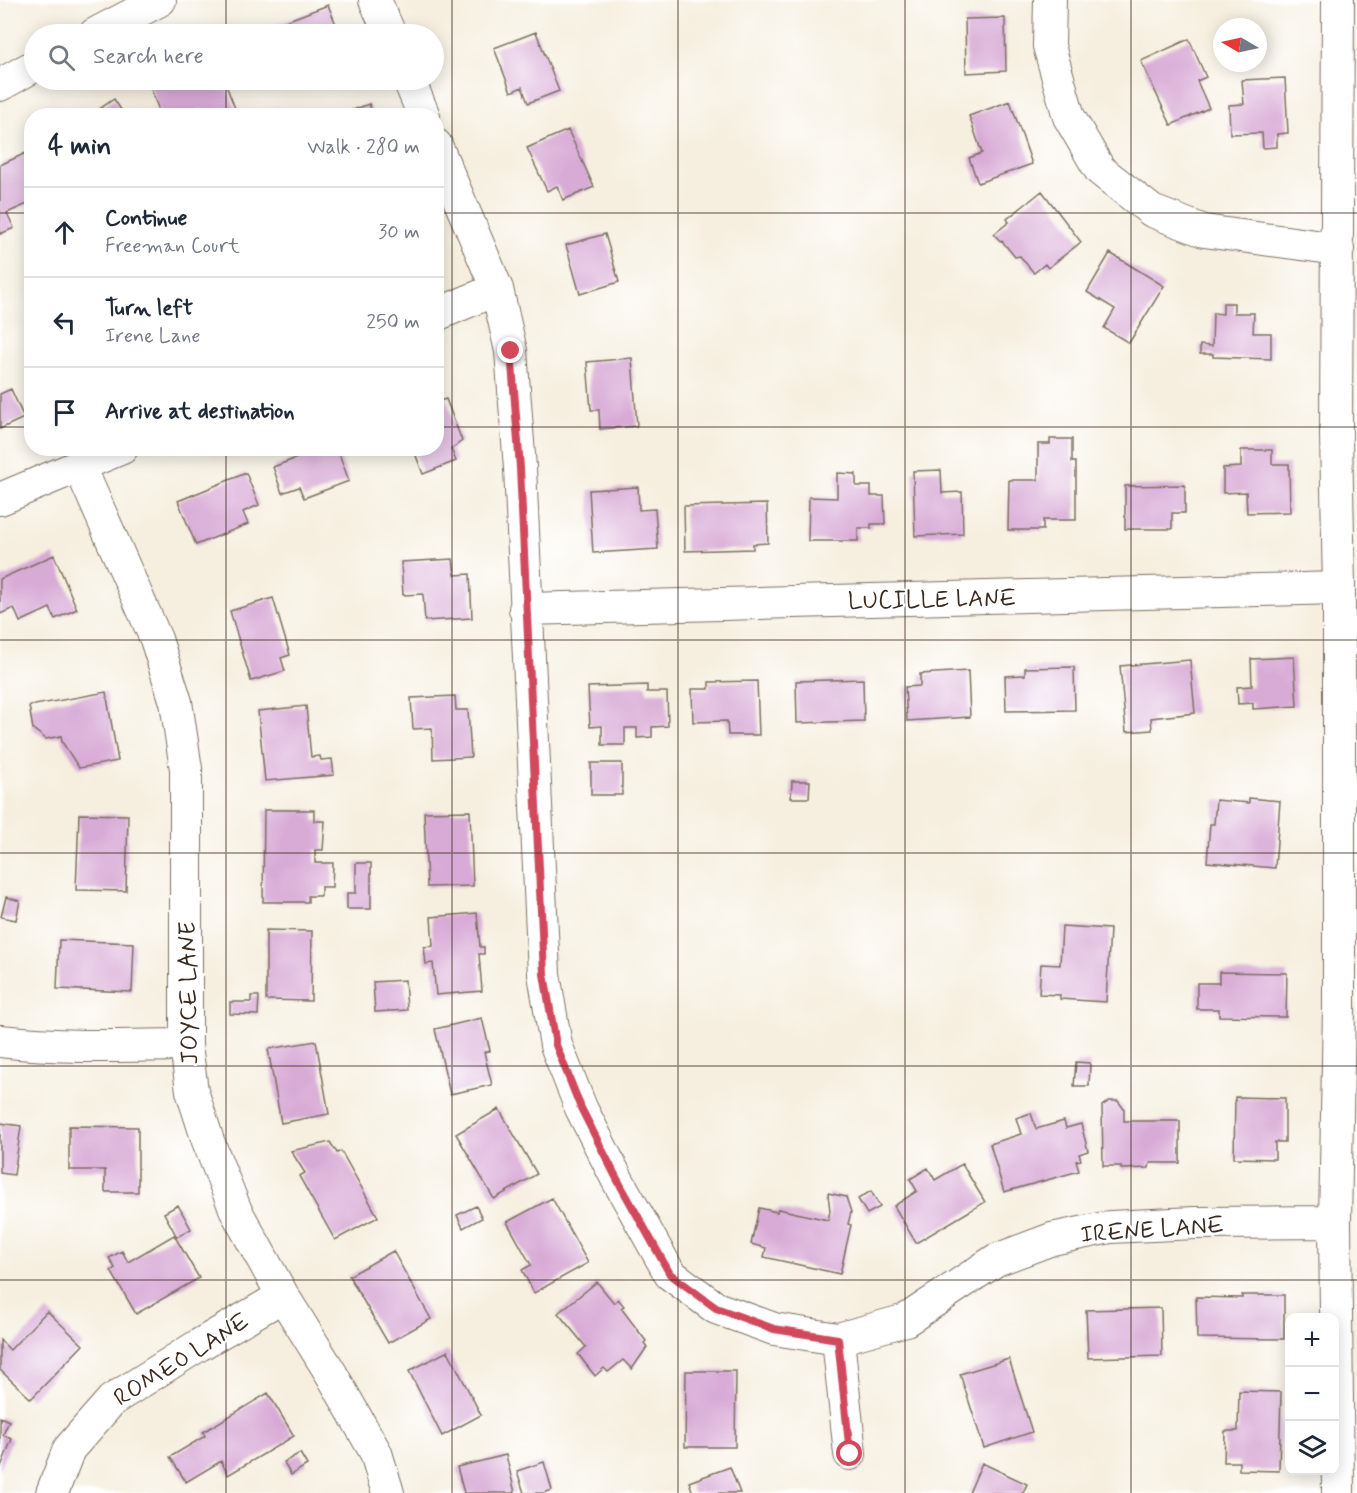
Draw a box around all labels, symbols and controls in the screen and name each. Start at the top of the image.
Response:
north arrow [1213,18,1267,72]
search box [24,24,444,90]
icon: search [45,41,78,74]
text: Search here [93,43,204,71]
text: 4 min [48,130,111,164]
text: Walk · 280 m [307,134,420,161]
text: Continue [105,205,187,233]
icon: ahead [48,216,81,249]
text: 30 m [378,219,420,246]
text: Freeman Court [105,233,240,260]
text: Turn left [105,295,193,323]
icon: left [48,306,81,339]
text: 250 m [366,309,420,336]
text: Irene Lane [105,323,200,350]
route end [497,337,523,363]
icon: arrive [48,396,81,429]
text: Arrive at destination [105,398,295,426]
street label: LUCILLE LANE [848,584,1016,617]
street label: JOYCE LANE [173,921,206,1065]
street label: IRENE LANE [1079,1210,1225,1251]
street label: ROMEO LANE [108,1306,255,1414]
map controls [1285,1313,1339,1475]
button: + [1285,1313,1339,1367]
button: − [1285,1367,1339,1421]
button: layers [1285,1421,1339,1475]
route start [836,1440,862,1466]

